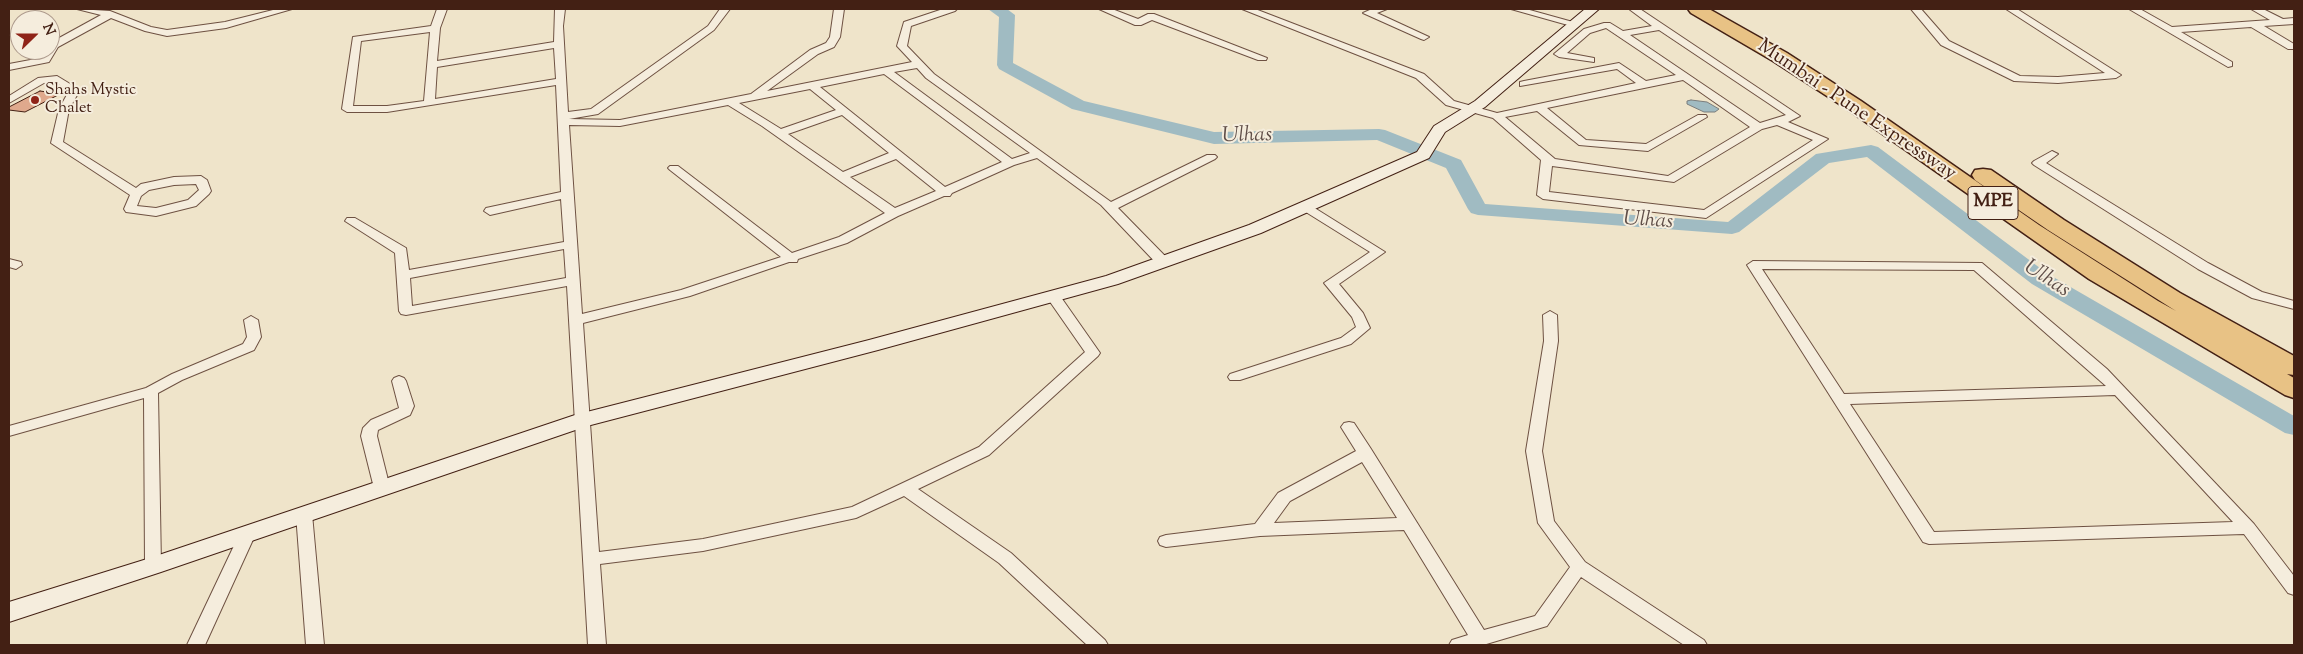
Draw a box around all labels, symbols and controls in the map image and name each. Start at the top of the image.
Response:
north arrow [10,10,60,60]
text: N [37,21,59,39]
street label: Mumbai - Pune Expressway [1752,35,1960,187]
place label: Shahs Mystic Chalet [45,81,136,119]
marker: Shahs Mystic Chalet [29,94,41,106]
water label: Ulhas [1222,124,1272,150]
road number: MPE [1968,187,2018,220]
water label: Ulhas [1622,208,1674,236]
water label: Ulhas [2018,256,2074,304]

